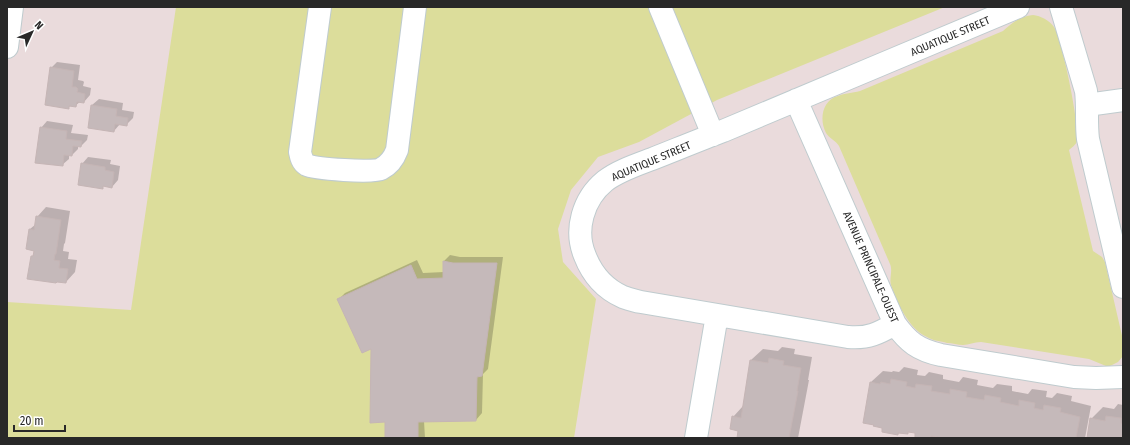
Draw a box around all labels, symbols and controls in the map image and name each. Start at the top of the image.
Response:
north arrow [12,12,52,52]
street label: AQUATIQUE STREET [909,14,993,59]
text: N [32,19,46,32]
street label: AQUATIQUE STREET [610,139,694,184]
street label: AVENUE PRINCIPALE-OUEST [840,209,901,326]
scale bar [14,407,65,433]
text: 20 m [20,414,44,428]

